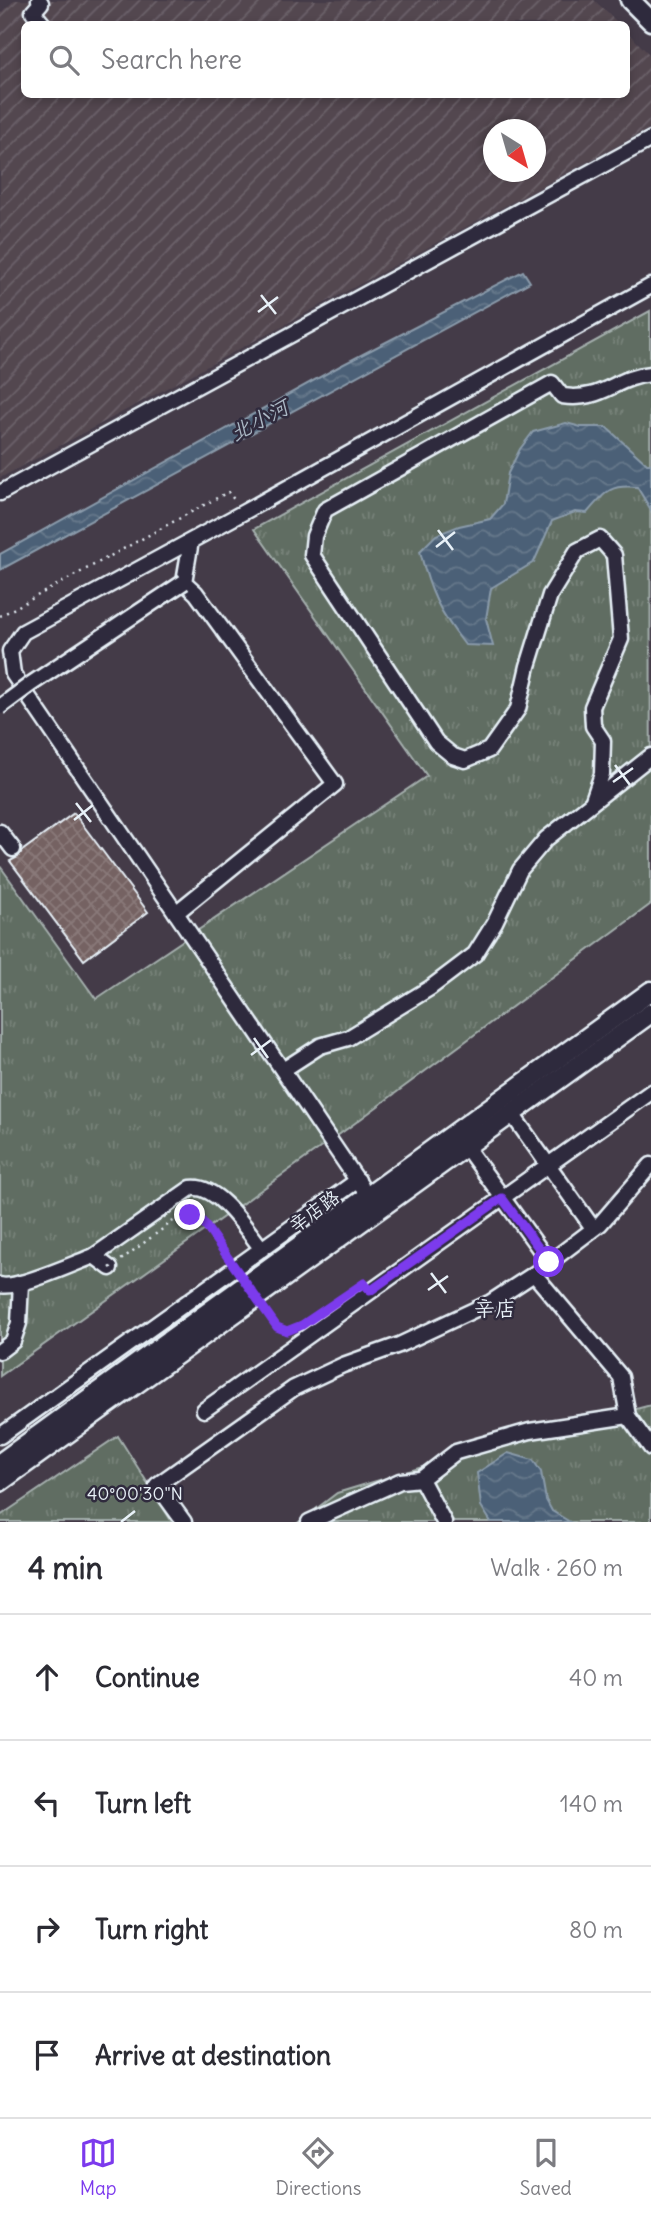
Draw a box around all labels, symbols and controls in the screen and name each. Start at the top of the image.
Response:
search box [21,21,630,98]
icon: search [45,41,83,79]
text: Search here [101,43,242,76]
north arrow [483,119,546,182]
water label: 北小河 [225,392,296,447]
street label: 辛店路 [284,1185,344,1237]
route end [174,1199,205,1230]
route start [533,1246,564,1277]
district label: 辛店 [474,1295,516,1322]
text: 40°00'30"N [87,1482,183,1505]
text: 4 min [28,1549,103,1587]
text: Walk · 260 m [490,1553,623,1582]
icon: ahead [28,1658,66,1696]
text: Continue [95,1661,200,1694]
text: 40 m [569,1663,623,1692]
icon: left [28,1784,66,1822]
text: Turn left [95,1787,191,1820]
text: 140 m [560,1789,623,1818]
icon: right [28,1910,66,1948]
text: Turn right [95,1913,208,1946]
text: 80 m [569,1915,623,1944]
icon: arrive [28,2036,66,2074]
text: Arrive at destination [95,2039,331,2072]
tab: Map [79,2134,117,2200]
tab: Directions [276,2134,361,2200]
tab: Saved [520,2134,572,2200]

